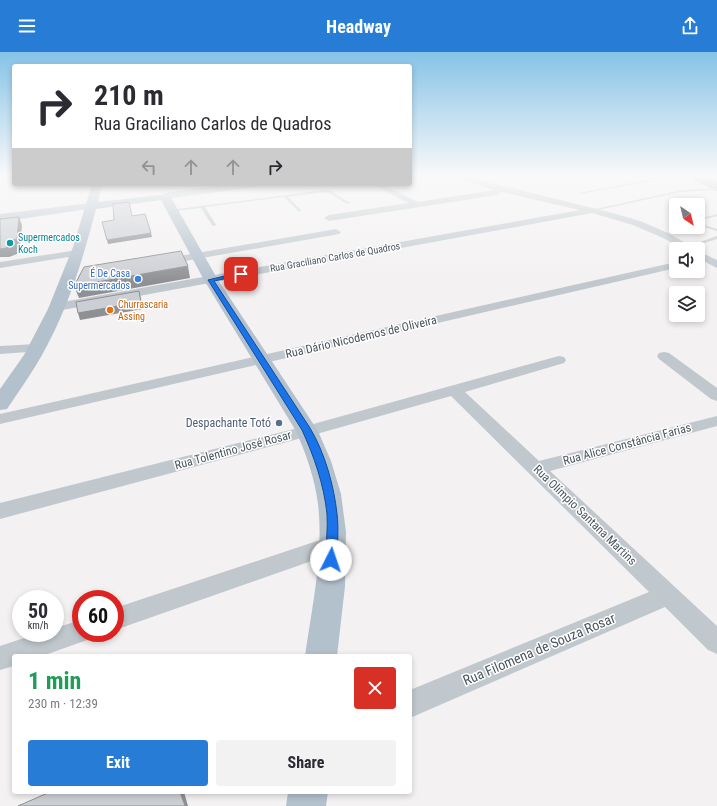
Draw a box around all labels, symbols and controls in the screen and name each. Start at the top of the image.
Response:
icon: menu [16,15,38,37]
icon: share [679,15,701,37]
text: Headway [326,16,391,37]
text: 210 m [94,79,164,112]
icon: right [28,80,80,132]
text: Rua Graciliano Carlos de Quadros [94,113,332,134]
icon: left [138,156,160,178]
icon: ahead [180,156,202,178]
icon: ahead [222,156,244,178]
icon: right [264,156,286,178]
north arrow [669,198,705,234]
map controls [669,198,705,322]
place label: Supermercados Koch [18,232,80,255]
marker: Supermercados Koch [5,238,15,248]
street label: Rua Graciliano Carlos de Quadros [269,240,401,274]
button: sound [669,242,705,278]
pin [224,257,258,291]
icon: arrive [230,263,252,285]
place label: É De Casa Supermercados [68,267,130,291]
marker: É De Casa Supermercados [133,274,143,284]
button: layers [669,286,705,322]
place label: Churrascaria Assing [118,299,168,322]
marker: Churrascaria Assing [105,305,115,315]
street label: Rua Dário Nicodemos de Oliveira [284,313,438,361]
place label: Despachante Totó [186,416,271,430]
marker: Despachante Totó [274,418,284,428]
street label: Rua Alice Constância Farias [561,420,693,468]
street label: Rua Tolentino José Rosar [173,428,293,472]
street label: Rua Olímpio Santana Martins [531,462,639,568]
position arrow [310,539,352,581]
speed limit sign: 60 [72,590,124,642]
text: 50 [28,599,48,623]
street label: Rua Filomena de Souza Rosar [461,610,617,688]
text: km/h [28,620,48,631]
text: 1 min [28,667,81,695]
button: close [354,667,396,709]
text: 230 m · 12:39 [28,696,98,711]
button: Exit [28,740,208,786]
button: Share [216,740,396,786]

